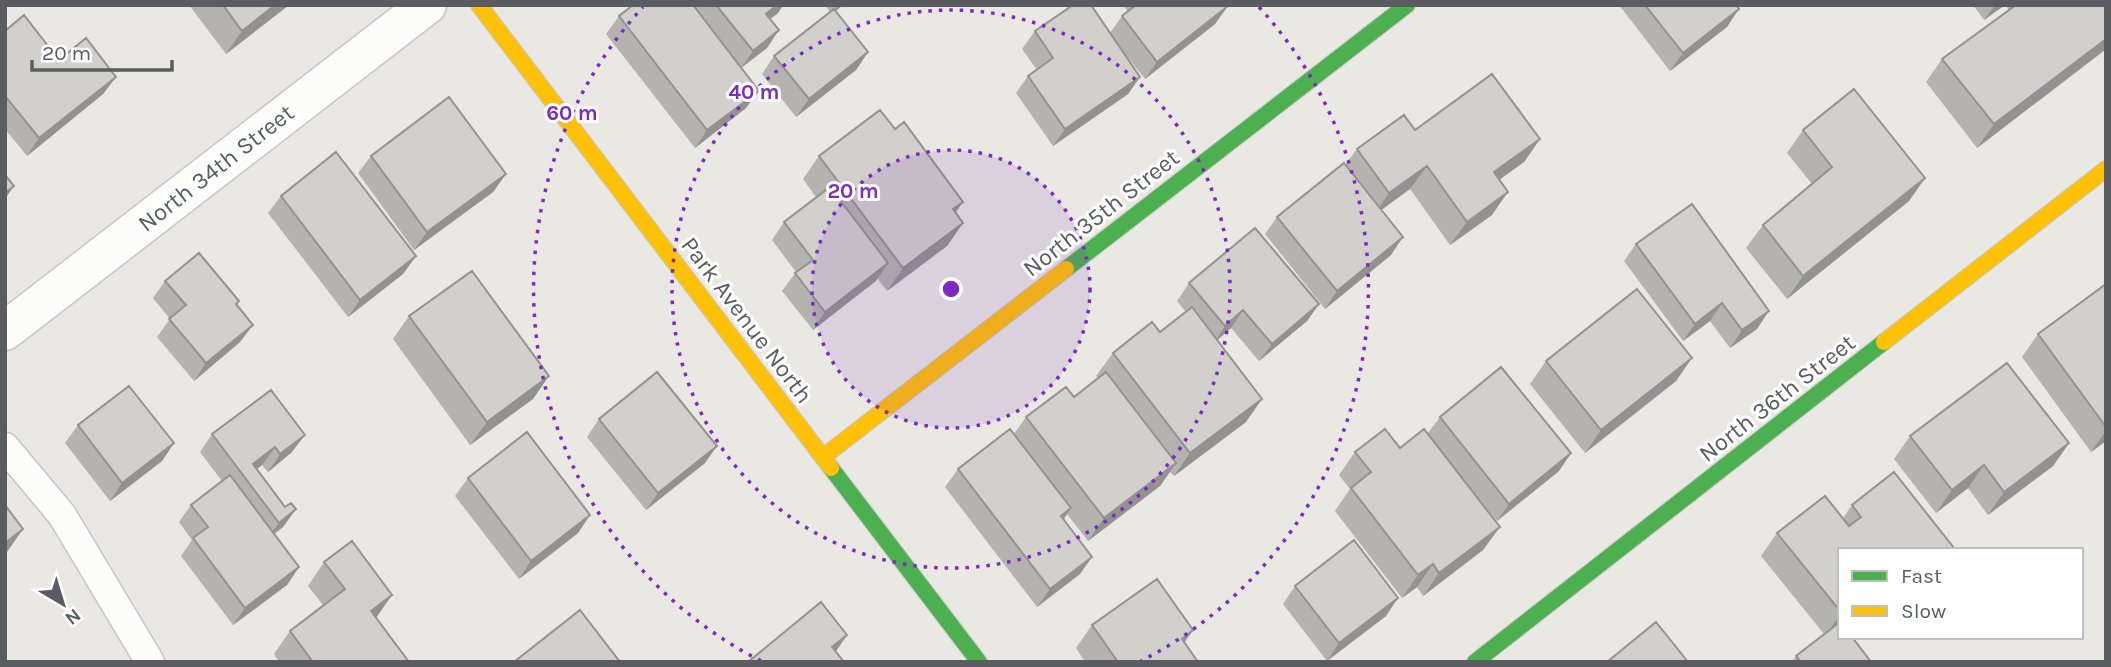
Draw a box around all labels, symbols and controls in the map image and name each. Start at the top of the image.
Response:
scale bar [32,28,172,72]
text: 20 m [42,41,91,65]
text: 40 m [728,80,780,104]
street label: North 34th Street [132,98,300,238]
text: 60 m [546,101,598,125]
street label: North 35th Street [1017,143,1185,283]
text: 20 m [827,179,879,203]
street label: Park Avenue North [675,231,819,409]
centre of rings [939,277,963,301]
street label: North 36th Street [1693,328,1861,468]
legend [1838,548,2083,639]
text: Fast [1901,564,1942,588]
north arrow [28,569,98,639]
text: Slow [1901,599,1946,623]
text: N [61,604,85,629]

